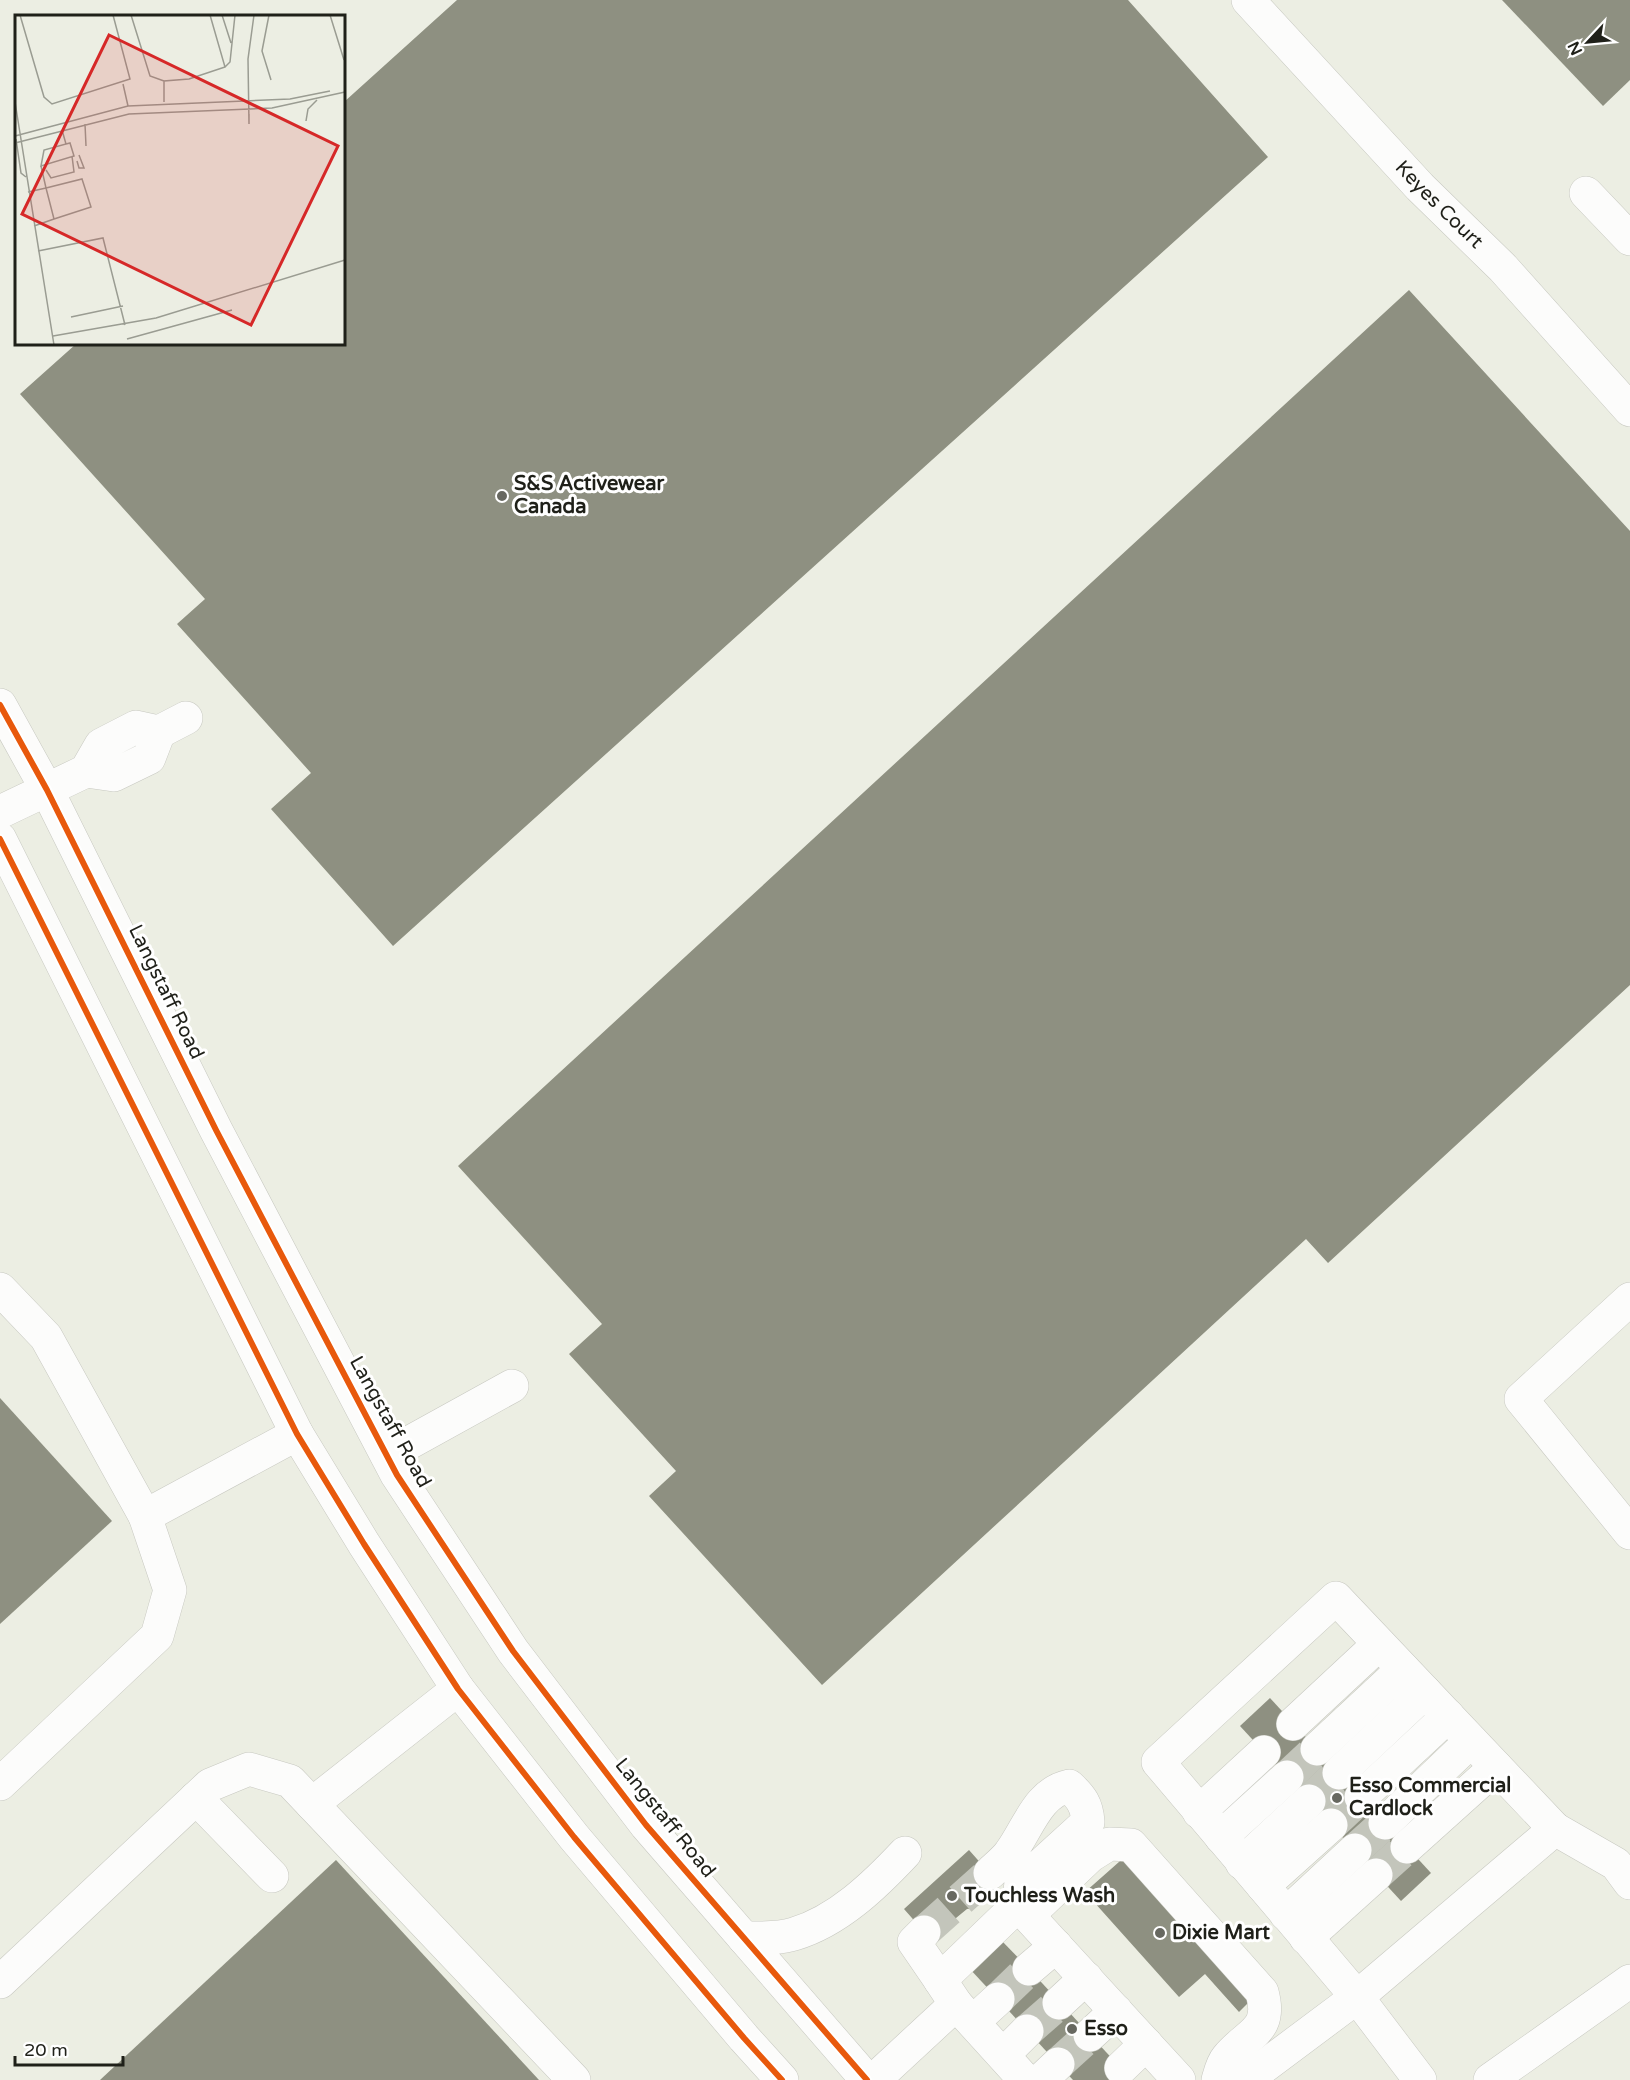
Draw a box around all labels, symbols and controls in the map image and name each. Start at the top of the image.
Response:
north arrow [1558,12,1618,72]
inset map [15,15,345,345]
text: N [1564,38,1587,58]
street label: Keyes Court [1390,156,1488,254]
place label: S&S Activewear Canada [514,472,664,519]
marker: S&S Activewear Canada [495,489,509,503]
street label: Langstaff Road [123,921,209,1063]
street label: Langstaff Road [344,1352,436,1492]
street label: Langstaff Road [610,1753,720,1883]
place label: Esso Commercial Cardlock [1349,1774,1511,1821]
marker: Esso Commercial Cardlock [1330,1791,1344,1805]
place label: Touchless Wash [963,1884,1115,1908]
marker: Touchless Wash [945,1889,959,1903]
place label: Dixie Mart [1172,1921,1270,1945]
marker: Dixie Mart [1153,1926,1167,1940]
place label: Esso [1084,2017,1128,2041]
marker: Esso [1065,2022,1079,2036]
scale bar [15,2029,123,2067]
text: 20 m [24,2039,68,2061]

